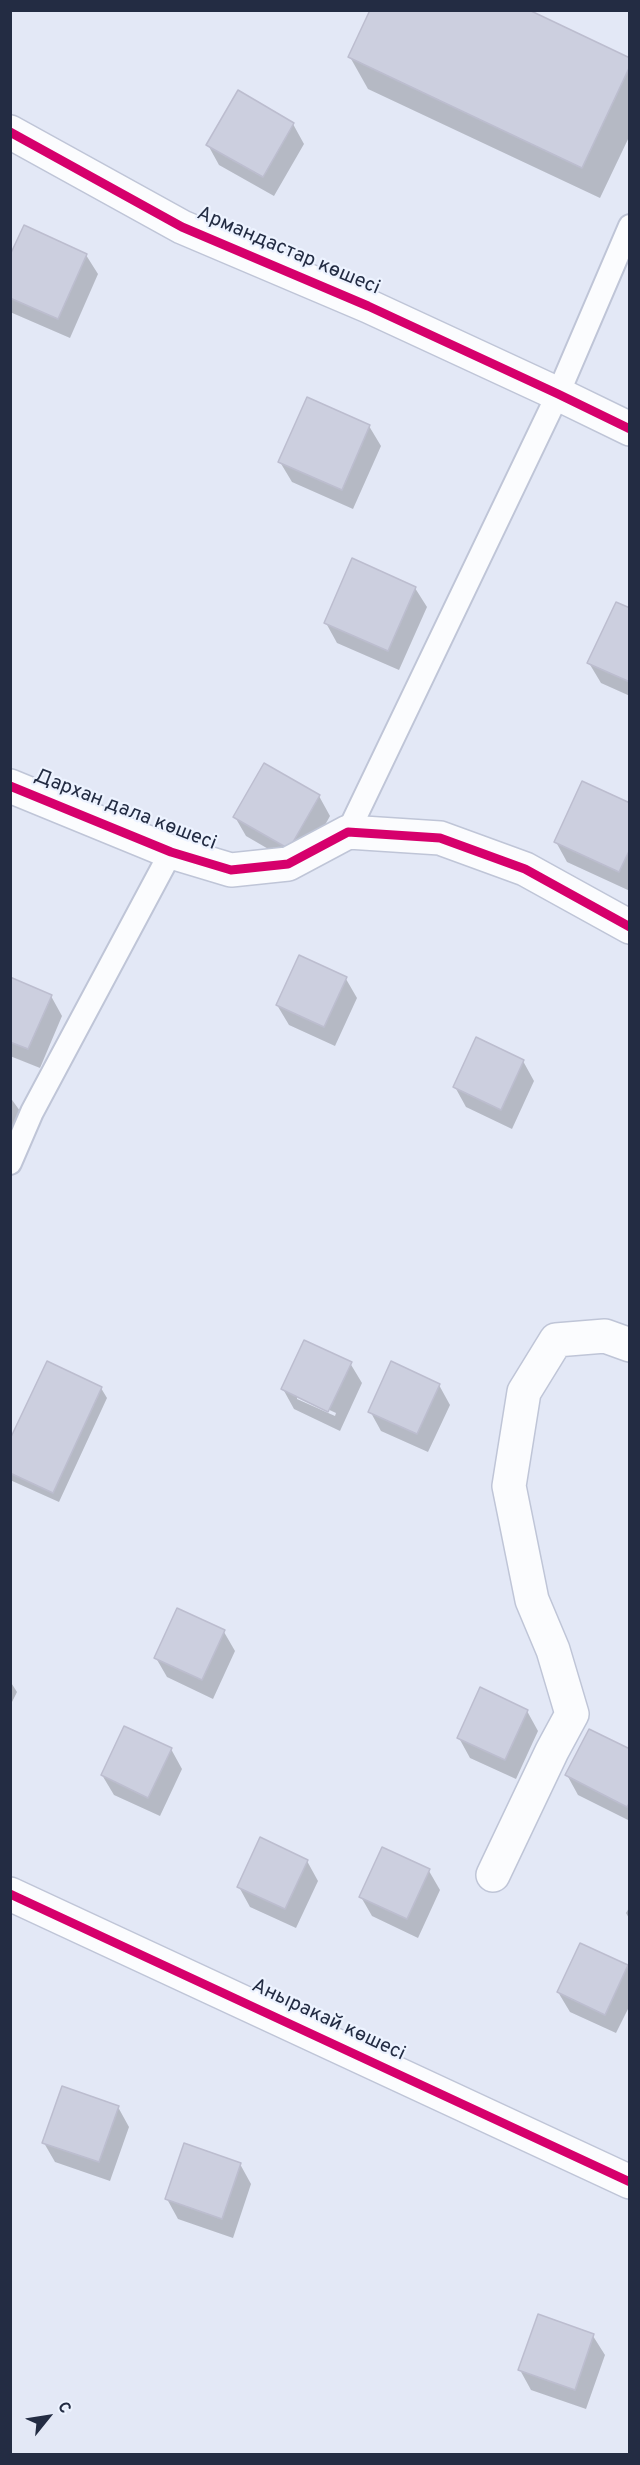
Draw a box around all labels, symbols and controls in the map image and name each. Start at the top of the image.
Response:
street label: Армандастар көшесі [193,203,383,301]
street label: Дархан дала көшесі [30,765,220,857]
street label: Аныракай көшесі [247,1975,409,2067]
north arrow [18,2387,78,2447]
text: С [52,2399,75,2417]

